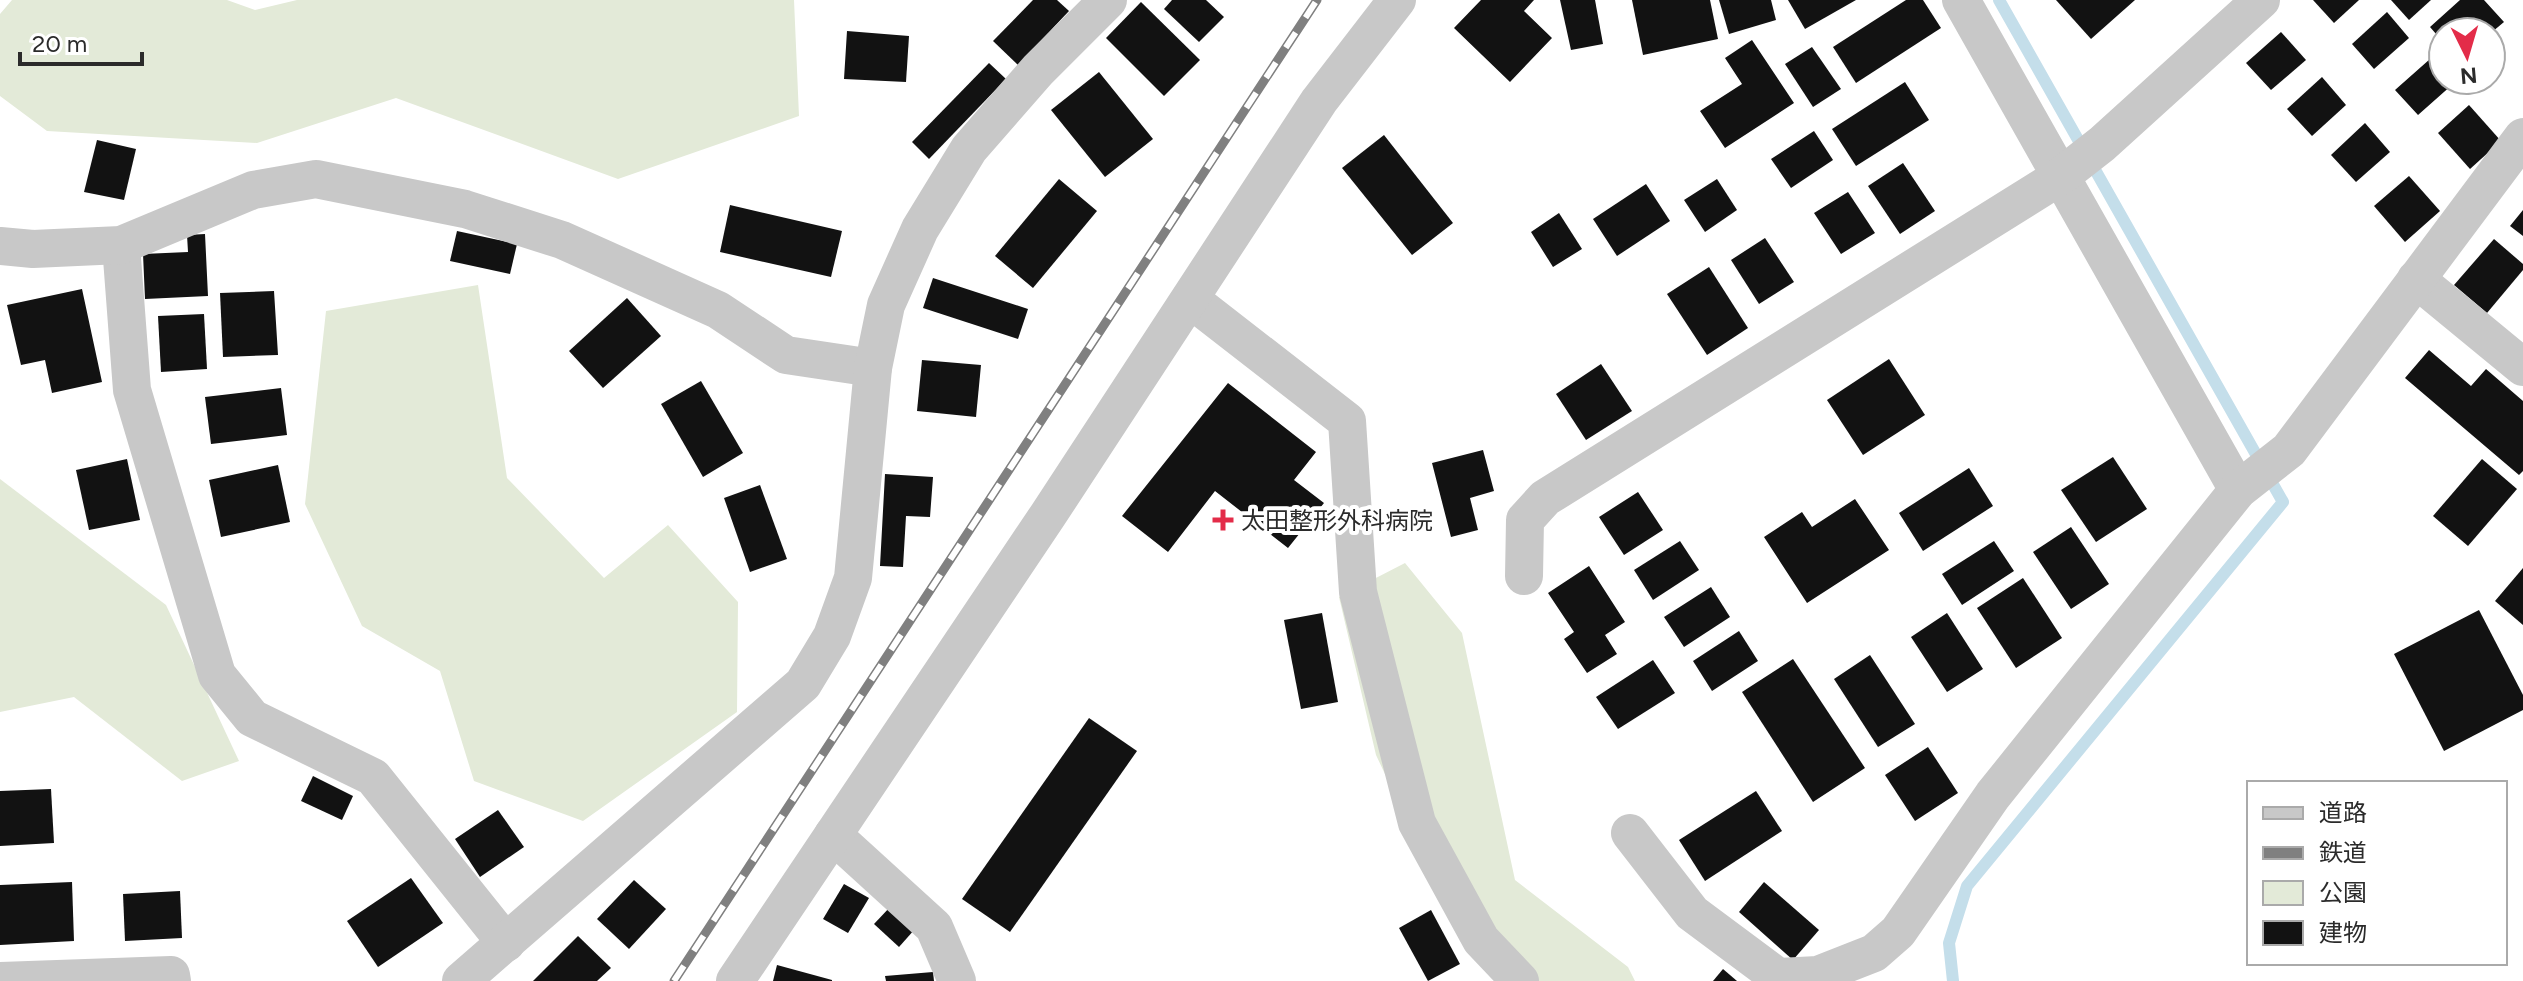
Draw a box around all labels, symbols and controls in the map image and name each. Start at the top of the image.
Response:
scale bar [20,16,142,66]
north arrow [2427,16,2507,96]
text: 20 m [32,29,87,58]
text: N [2459,61,2478,90]
place label: 太田整形外科病院 [1241,506,1433,535]
marker: 太田整形外科病院 [1212,509,1234,531]
legend [2247,781,2507,965]
text: 道路 [2319,798,2367,827]
text: 鉄道 [2319,838,2367,867]
text: 公園 [2319,878,2367,907]
text: 建物 [2319,918,2367,947]

